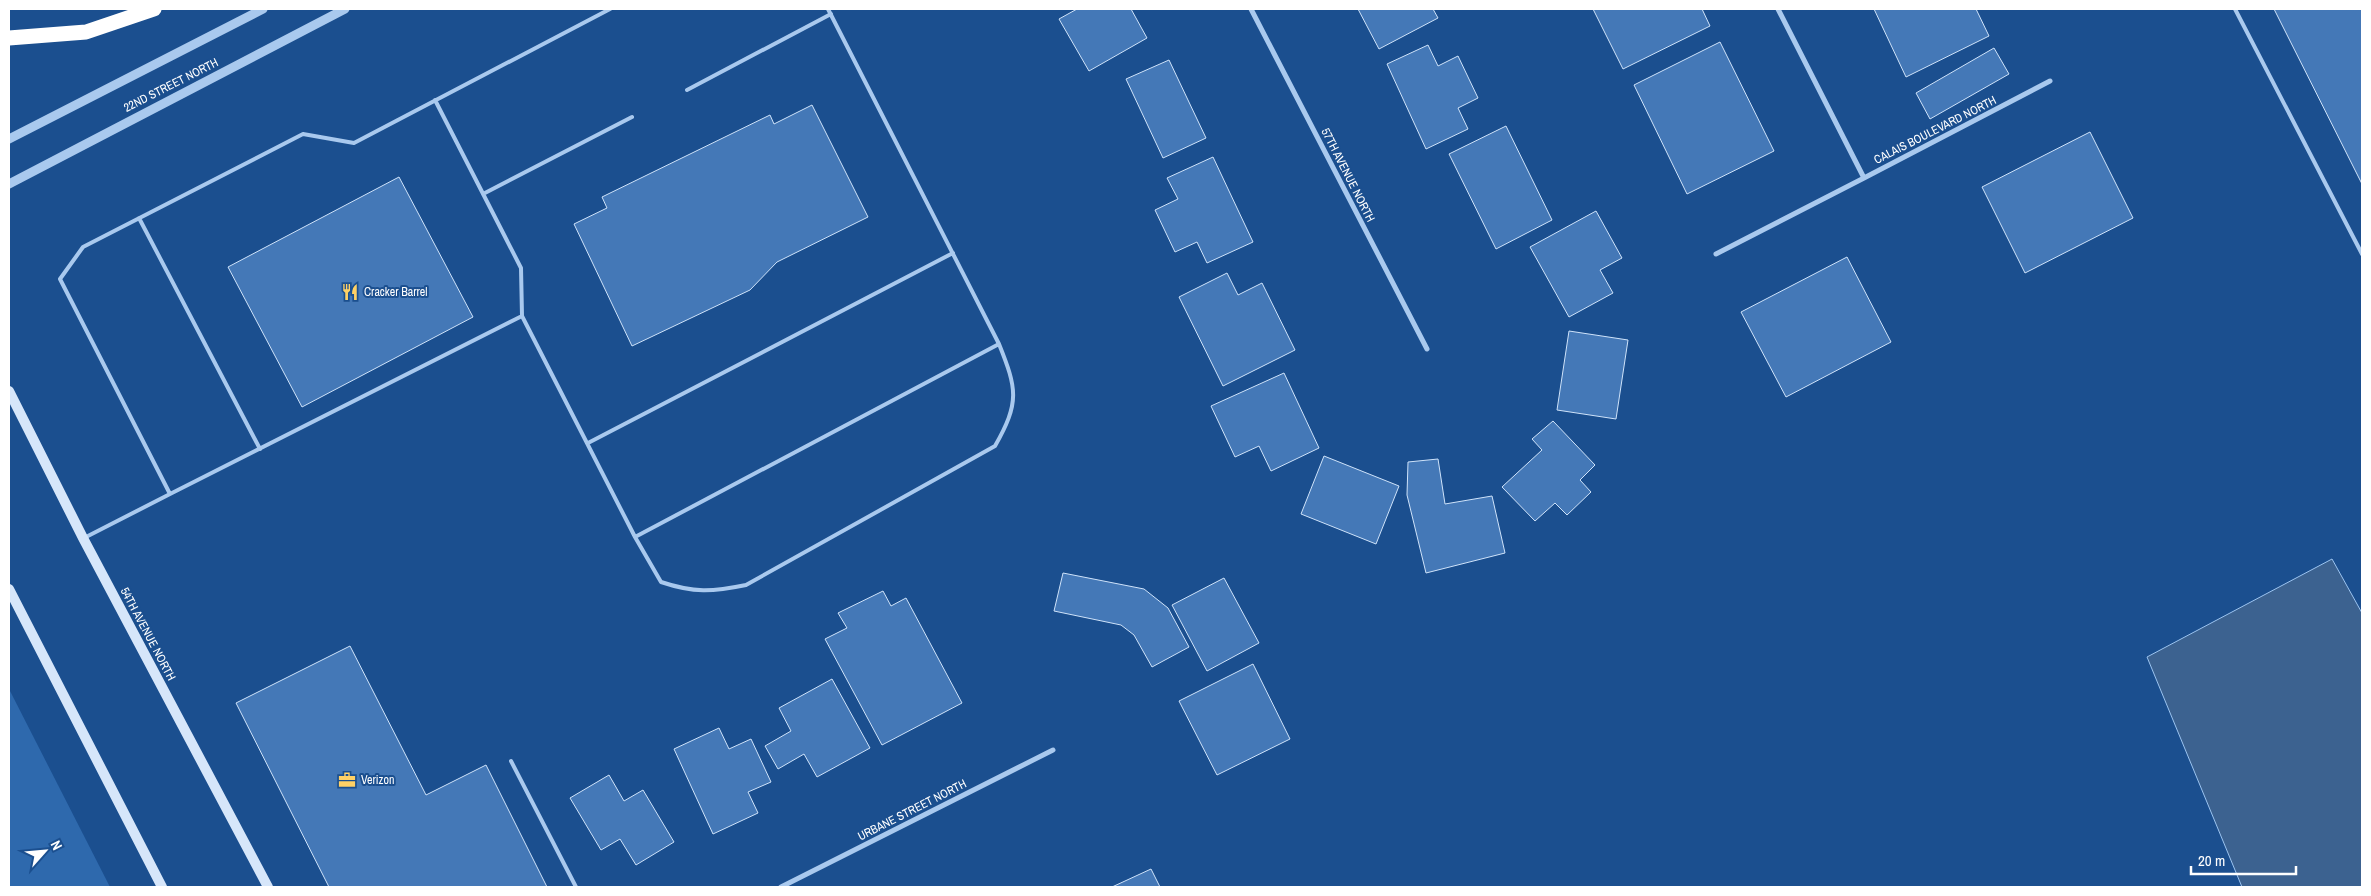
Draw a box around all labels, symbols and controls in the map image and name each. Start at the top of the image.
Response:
street label: 22ND STREET NORTH [121,54,221,116]
street label: CALAIS BOULEVARD NORTH [1871,92,1999,168]
street label: 57TH AVENUE NORTH [1317,125,1379,225]
restaurant icon: Cracker Barrel [340,282,360,302]
place label: Cracker Barrel [364,284,427,300]
street label: 54TH AVENUE NORTH [117,585,179,683]
office icon: Verizon [337,770,357,790]
place label: Verizon [361,772,394,788]
street label: URBANE STREET NORTH [855,776,969,844]
north arrow [20,826,70,876]
text: N [47,837,66,853]
scale bar [2191,844,2296,876]
text: 20 m [2198,850,2225,871]

